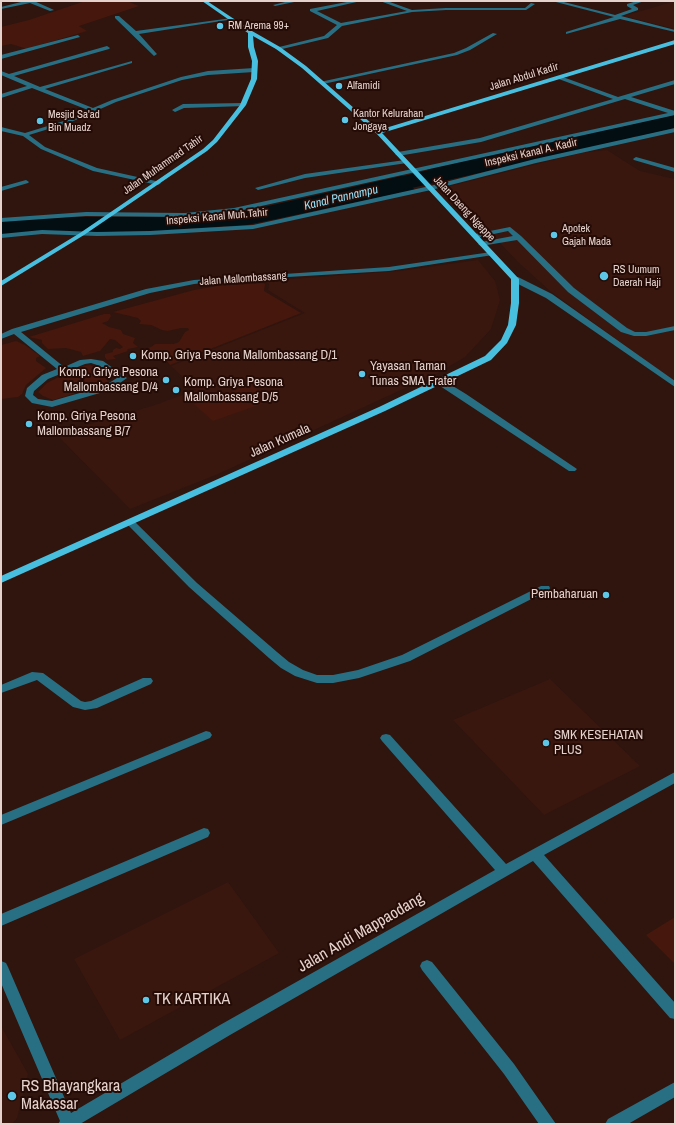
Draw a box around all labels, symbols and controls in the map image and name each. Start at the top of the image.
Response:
place label: RM Arema 99+ [228,19,289,33]
marker: RM Arema 99+ [215,21,225,31]
street label: Jalan Abdul Kadir [488,60,560,94]
place label: Alfamidi [347,79,380,93]
marker: Alfamidi [334,81,344,91]
place label: Kantor Kelurahan Jongaya [353,107,423,133]
place label: Mesjid Sa'ad Bin Muadz [48,108,100,134]
marker: Kantor Kelurahan Jongaya [340,115,350,125]
marker: Mesjid Sa'ad Bin Muadz [35,116,45,126]
street label: Jalan Muhammad Tahir [121,133,205,197]
street label: Inspeksi Kanal A. Kadir [484,136,578,170]
street label: Jalan Daeng Ngeppe [430,174,498,244]
water label: Kanal Pannampu [303,182,379,214]
street label: Inspeksi Kanal Muh.Tahir [166,206,268,228]
place label: Apotek Gajah Mada [562,222,611,248]
marker: Apotek Gajah Mada [549,230,559,240]
place label: RS Uumum Daerah Haji [613,263,661,289]
street label: Jalan Mallombassang [199,269,287,289]
marker: RS Uumum Daerah Haji [598,270,610,282]
place label: Komp. Griya Pesona Mallombassang D/1 [141,348,337,364]
marker: Komp. Griya Pesona Mallombassang D/1 [128,351,138,361]
place label: Yayasan Taman Tunas SMA Frater [370,359,456,390]
place label: Komp. Griya Pesona Mallombassang D/4 [59,365,158,396]
marker: Yayasan Taman Tunas SMA Frater [357,369,367,379]
marker: Komp. Griya Pesona Mallombassang D/4 [161,375,171,385]
place label: Komp. Griya Pesona Mallombassang D/5 [184,375,283,406]
marker: Komp. Griya Pesona Mallombassang D/5 [171,385,181,395]
place label: Komp. Griya Pesona Mallombassang B/7 [37,409,136,440]
marker: Komp. Griya Pesona Mallombassang B/7 [24,419,34,429]
street label: Jalan Kumala [247,421,313,461]
place label: Pembaharuan [531,587,598,603]
marker: Pembaharuan [601,590,611,600]
place label: SMK KESEHATAN PLUS [554,728,643,759]
marker: SMK KESEHATAN PLUS [541,738,551,748]
street label: Jalan Andi Mappaodang [295,889,427,977]
place label: TK KARTIKA [154,990,230,1010]
marker: TK KARTIKA [141,995,151,1005]
place label: RS Bhayangkara Makassar [21,1077,120,1115]
marker: RS Bhayangkara Makassar [6,1090,18,1102]

